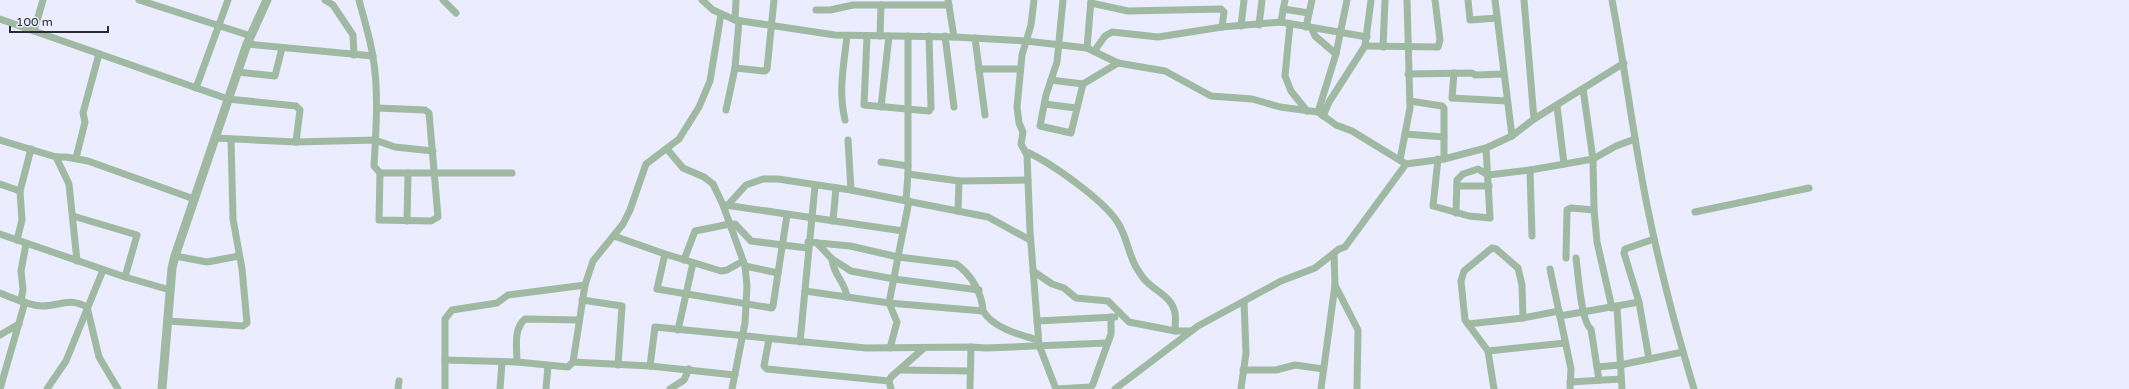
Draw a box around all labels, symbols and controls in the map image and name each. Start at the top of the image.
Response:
scale bar [10,8,108,34]
text: 100 m [16,15,53,29]

